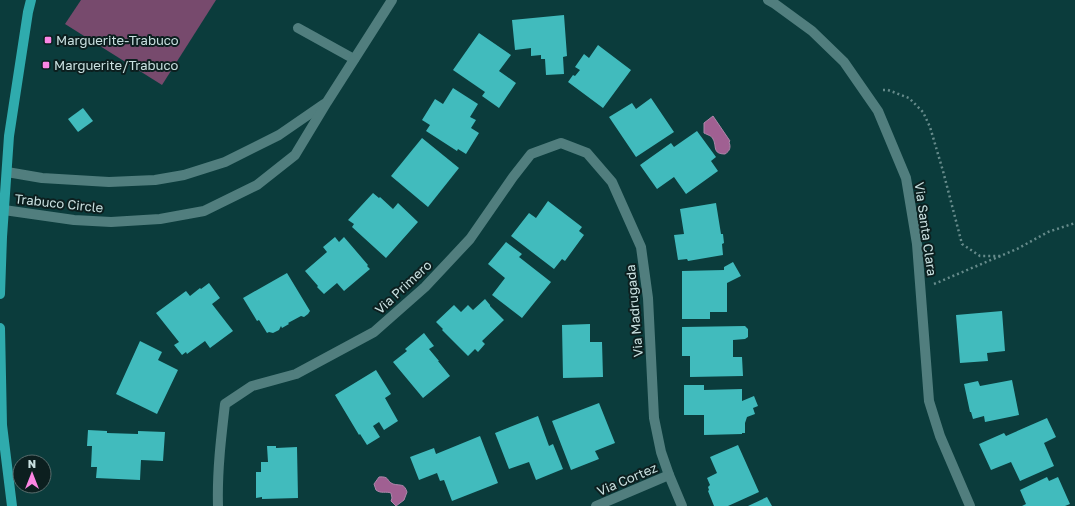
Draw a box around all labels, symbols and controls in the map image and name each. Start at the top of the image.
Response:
place label: Marguerite-Trabuco [56,32,179,48]
marker: Marguerite-Trabuco [43,35,53,45]
place label: Marguerite/Trabuco [54,57,179,73]
marker: Marguerite/Trabuco [41,60,51,70]
street label: Via Santa Clara [911,181,941,277]
street label: Trabuco Circle [14,190,104,216]
street label: Via Primero [371,257,435,317]
street label: Via Madrugada [622,264,646,358]
north arrow [12,454,52,494]
text: N [28,457,36,470]
street label: Via Cortez [594,459,660,499]

